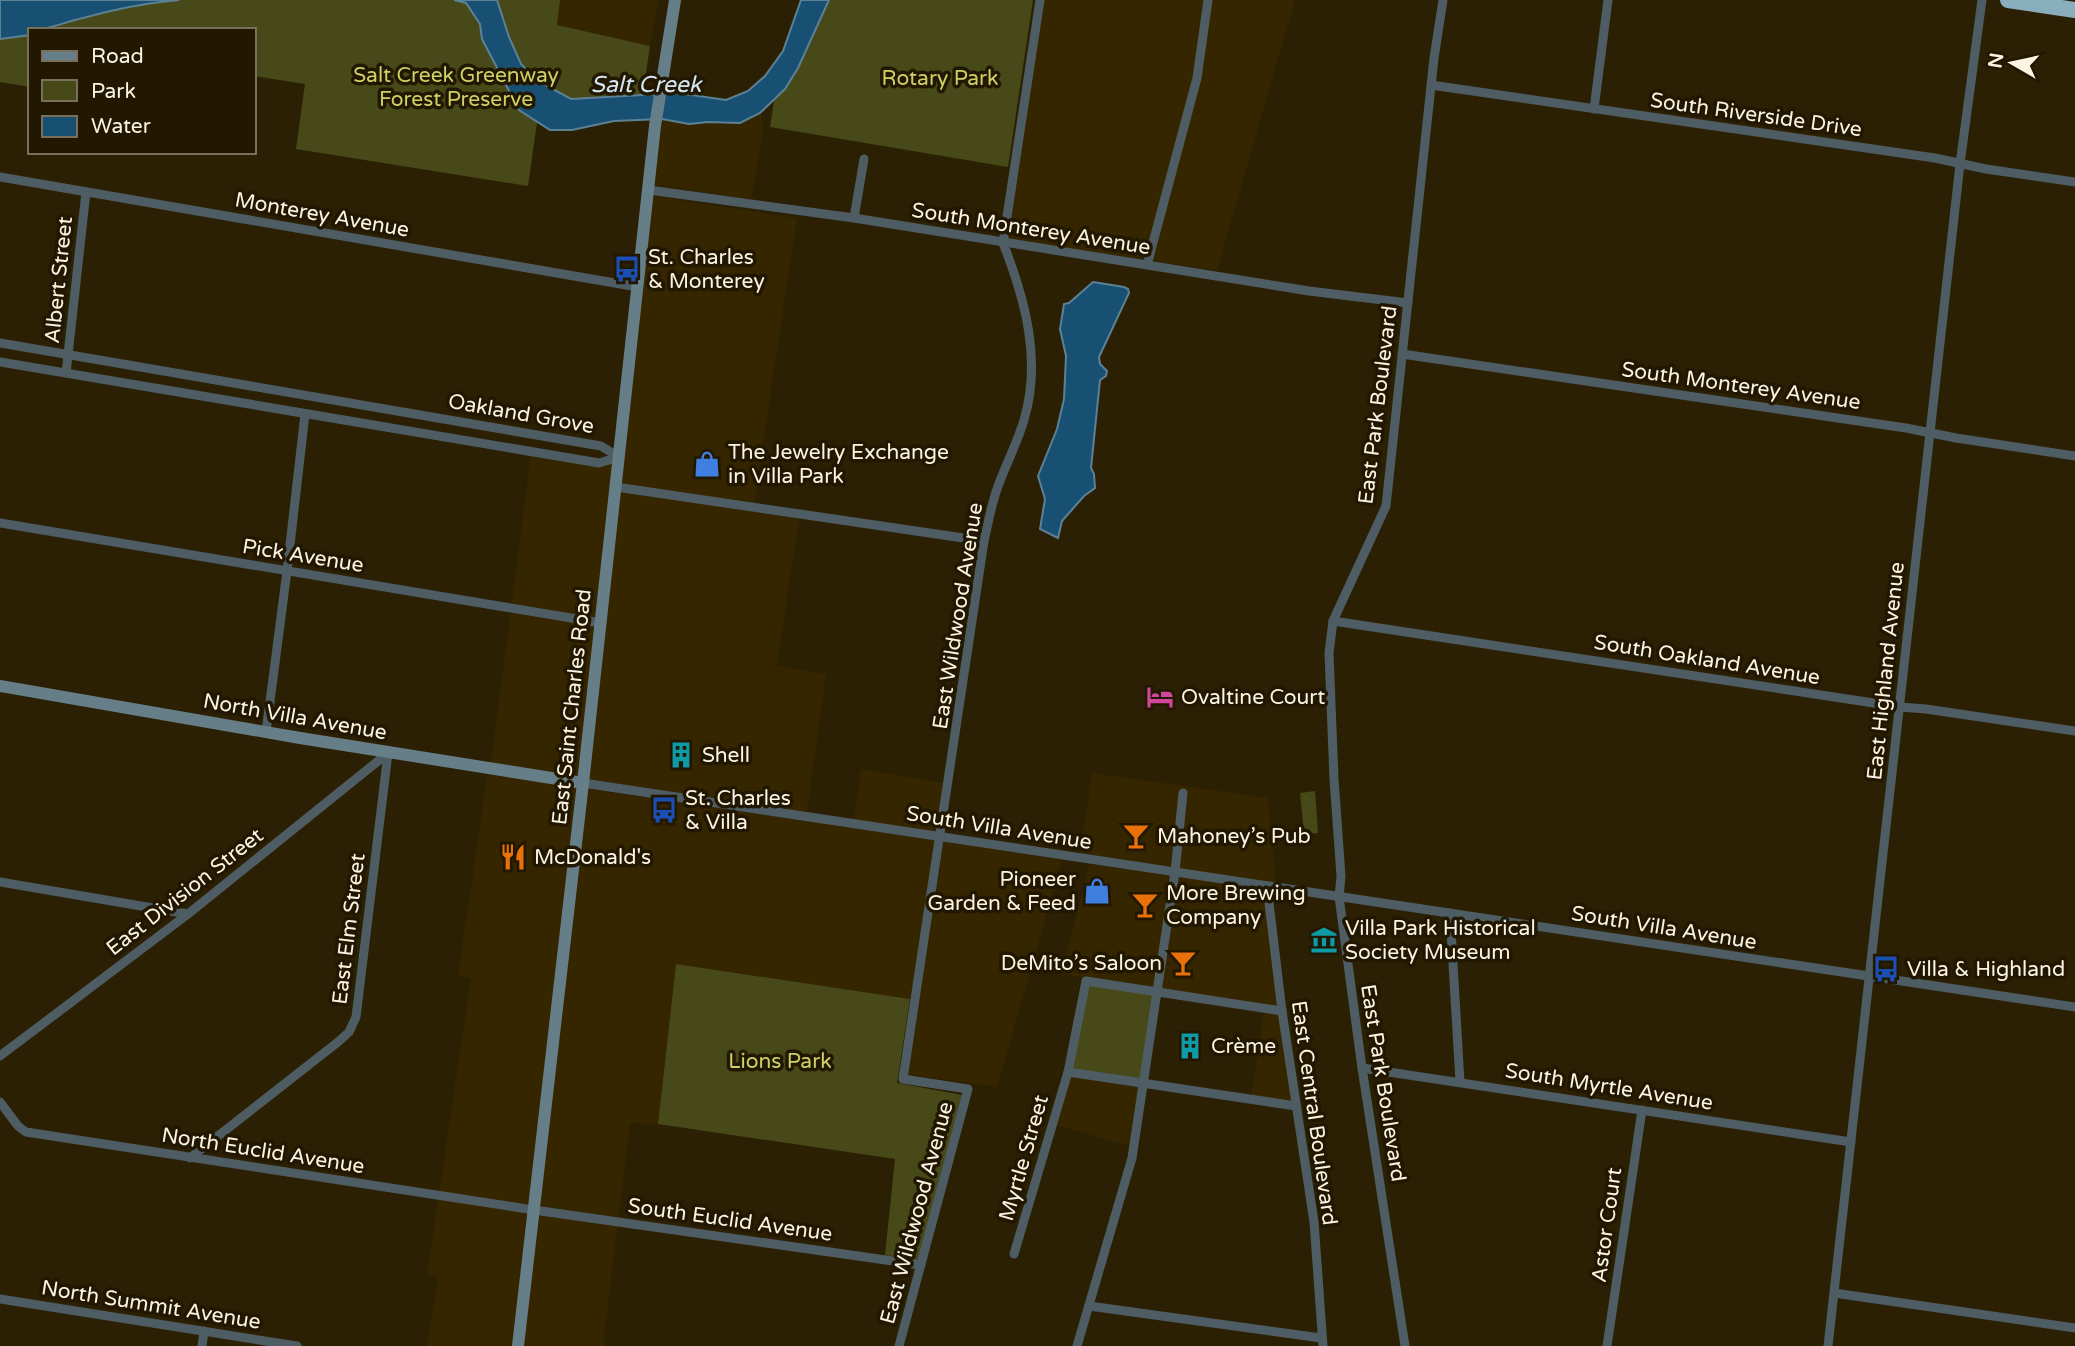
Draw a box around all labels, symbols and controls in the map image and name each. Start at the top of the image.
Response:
legend [28,28,256,154]
north arrow [1977,28,2047,98]
text: Road [91,44,144,69]
text: N [1984,51,2008,70]
park label: Salt Creek Greenway Forest Preserve [353,63,559,112]
park label: Rotary Park [881,66,999,91]
water label: Salt Creek [591,71,703,99]
text: Park [91,79,136,104]
street label: South Riverside Drive [1649,88,1864,142]
text: Water [91,114,151,139]
street label: Monterey Avenue [233,187,411,243]
street label: South Monterey Avenue [910,198,1152,260]
street label: Albert Street [40,215,78,345]
place label: St. Charles & Monterey [648,245,765,294]
bus stop icon: St. Charles & Monterey [612,254,642,284]
street label: East Park Boulevard [1353,304,1403,506]
street label: South Monterey Avenue [1620,357,1862,415]
street label: Oakland Grove [446,389,596,439]
place label: The Jewelry Exchange in Villa Park [728,440,949,489]
shop icon: The Jewelry Exchange in Villa Park [692,449,722,479]
street label: East Wildwood Avenue [928,501,988,731]
street label: Pick Avenue [241,534,366,578]
street label: East Highland Avenue [1862,561,1910,781]
street label: East Saint Charles Road [547,588,597,826]
street label: South Oakland Avenue [1592,630,1822,690]
hotel icon: Ovaltine Court [1145,682,1175,712]
place label: Ovaltine Court [1181,685,1325,710]
street label: North Villa Avenue [201,689,389,745]
building icon: Shell [666,740,696,770]
place label: Shell [702,743,750,768]
place label: St. Charles & Villa [685,786,791,835]
bus stop icon: St. Charles & Villa [649,795,679,825]
street label: South Villa Avenue [905,801,1094,855]
bar icon: Mahoney’s Pub [1121,821,1151,851]
street label: East Division Street [102,823,268,961]
place label: Mahoney’s Pub [1157,824,1311,849]
restaurant icon: McDonald's [498,842,528,872]
place label: McDonald's [534,845,651,870]
street label: East Elm Street [327,852,371,1006]
place label: Pioneer Garden & Feed [927,867,1076,916]
shop icon: Pioneer Garden & Feed [1082,876,1112,906]
place label: More Brewing Company [1166,881,1306,930]
bar icon: More Brewing Company [1130,890,1160,920]
street label: South Villa Avenue [1570,901,1759,955]
place label: Villa Park Historical Society Museum [1345,916,1536,965]
museum icon: Villa Park Historical Society Museum [1309,925,1339,955]
bar icon: DeMito’s Saloon [1168,948,1198,978]
place label: DeMito’s Saloon [1001,951,1162,976]
bus stop icon: Villa & Highland [1871,954,1901,984]
place label: Villa & Highland [1907,957,2065,982]
street label: East Park Boulevard [1355,982,1411,1184]
street label: East Central Boulevard [1286,999,1342,1227]
building icon: Crème [1175,1031,1205,1061]
place label: Crème [1211,1034,1276,1059]
park label: Lions Park [728,1049,832,1074]
street label: South Myrtle Avenue [1503,1058,1715,1116]
street label: Myrtle Street [994,1092,1054,1224]
street label: East Wildwood Avenue [875,1099,959,1327]
street label: North Euclid Avenue [160,1123,366,1179]
street label: Astor Court [1587,1166,1627,1284]
street label: South Euclid Avenue [626,1193,834,1247]
street label: North Summit Avenue [40,1275,263,1335]

